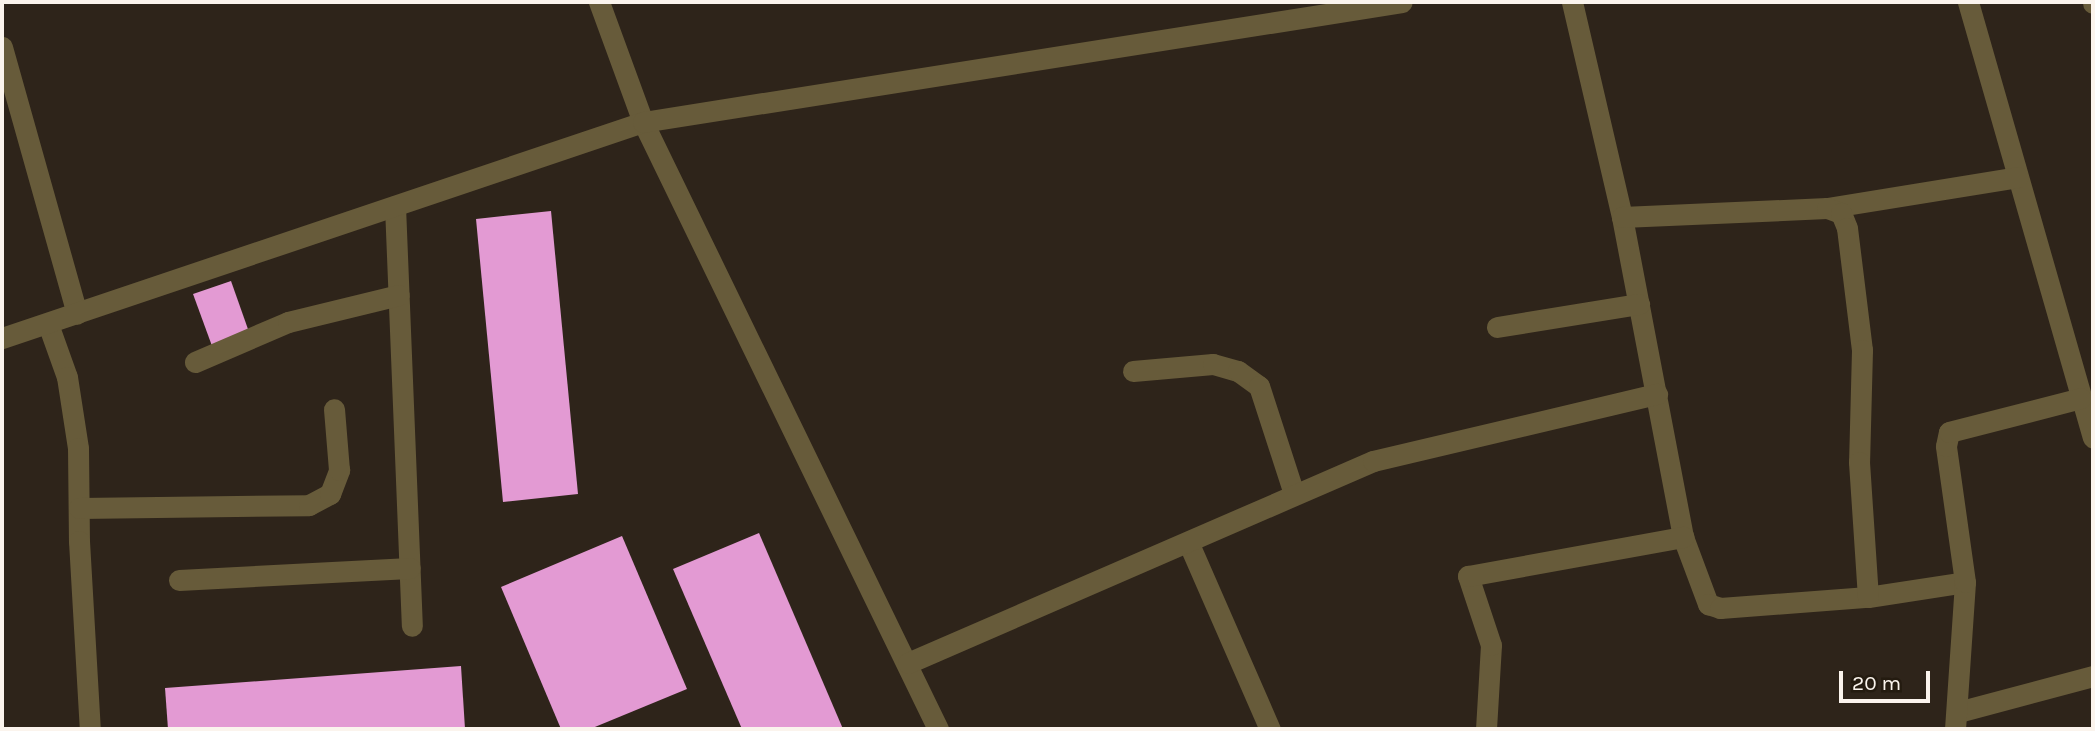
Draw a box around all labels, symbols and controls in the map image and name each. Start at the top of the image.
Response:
scale bar [1843,658,1934,702]
text: 20 m [1852,671,1901,695]

